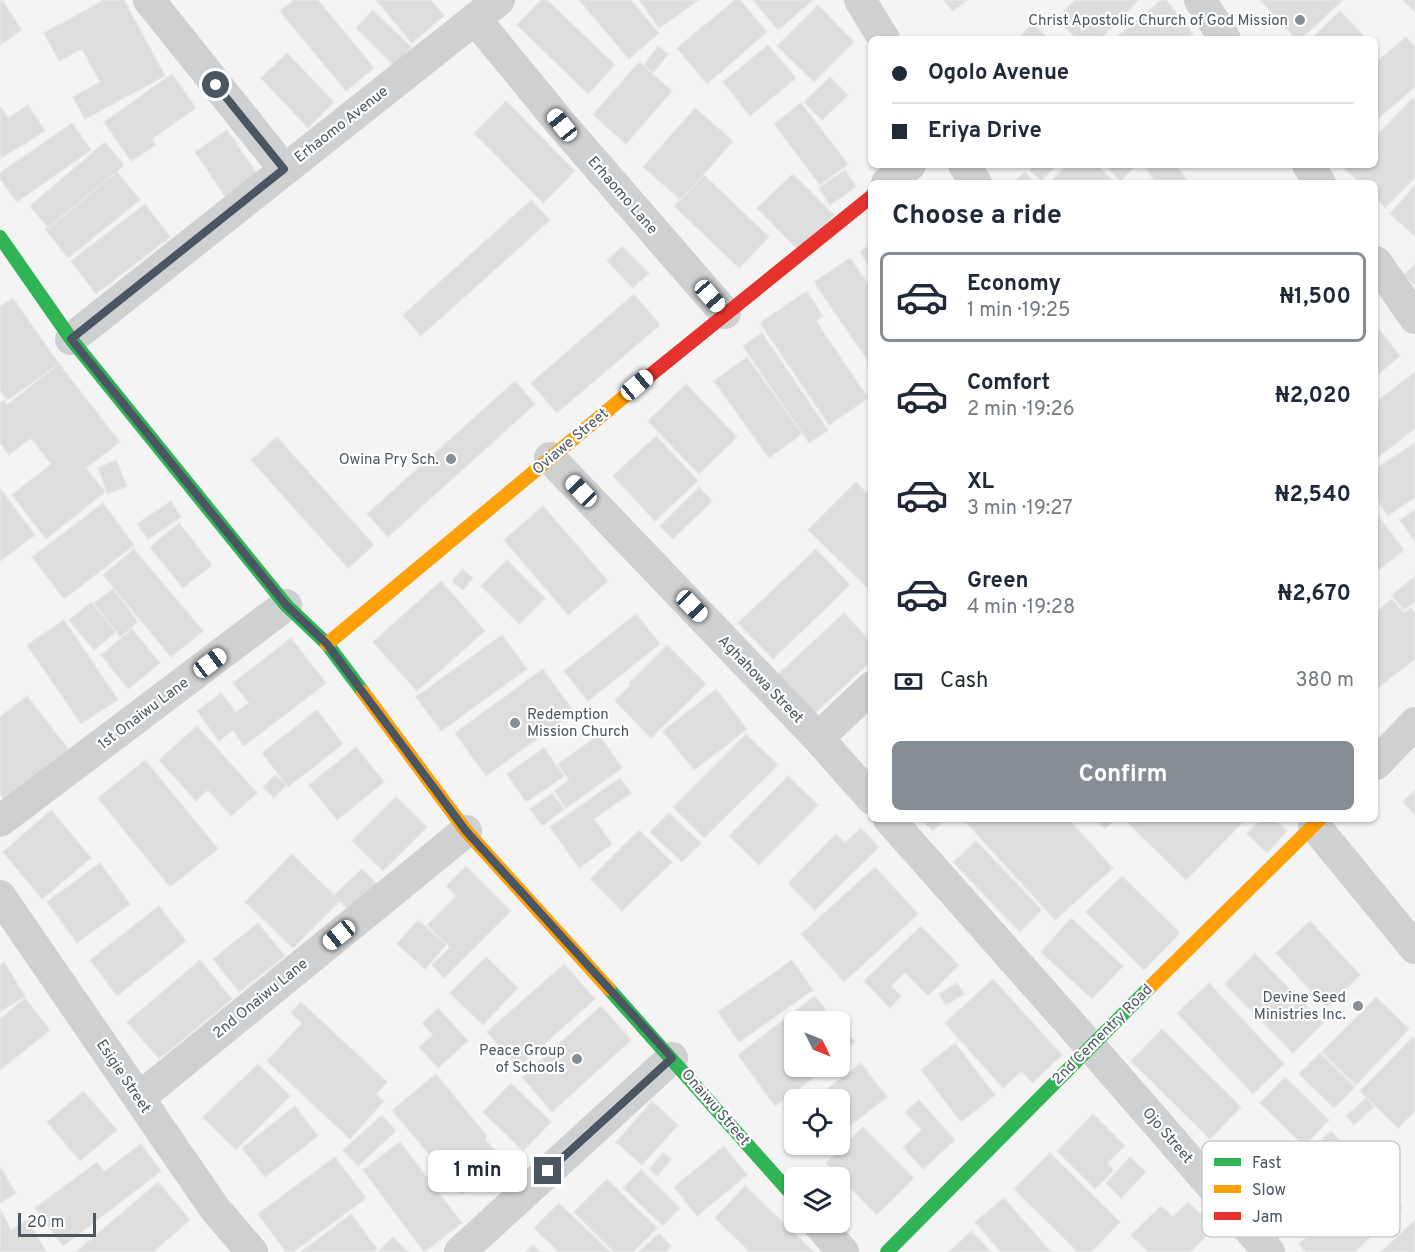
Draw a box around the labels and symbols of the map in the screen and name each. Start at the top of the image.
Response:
place label: Christ Apostolic Church of God Mission [1028,12,1288,31]
marker: Christ Apostolic Church of God Mission [1293,13,1307,27]
route start [202,71,229,98]
street label: Erhaomo Avenue [291,83,393,168]
car [544,105,580,145]
street label: Erhaomo Lane [583,153,661,239]
car [691,277,729,315]
car [617,367,657,403]
street label: Oviawe Street [529,405,613,479]
place label: Owina Pry Sch. [339,451,439,470]
marker: Owina Pry Sch. [444,452,458,466]
car [562,472,600,510]
car [673,587,711,625]
street label: Aghahowa Street [713,632,807,728]
car [190,645,230,681]
street label: 1st Onaiwu Lane [95,674,193,754]
place label: Redemption Mission Church [527,706,629,742]
marker: Redemption Mission Church [508,716,522,730]
car [319,917,359,953]
street label: 2nd Onaiwu Lane [210,955,312,1043]
street label: 2nd Cementry Road [1049,981,1157,1089]
place label: Devine Seed Ministries Inc. [1254,989,1346,1025]
marker: Devine Seed Ministries Inc. [1351,999,1365,1013]
north arrow [784,1011,850,1077]
street label: Esigie Street [91,1036,154,1117]
place label: Peace Group of Schools [479,1042,565,1078]
marker: Peace Group of Schools [570,1052,584,1066]
street label: Onaiwu Street [676,1066,753,1150]
street label: Ojo Street [1137,1104,1196,1168]
legend [1202,1141,1400,1237]
callout: 1 min [428,1150,527,1192]
text: Fast [1252,1154,1282,1174]
route end [534,1157,561,1184]
text: Slow [1252,1181,1286,1201]
text: Jam [1252,1208,1283,1228]
scale bar [18,1210,96,1238]

